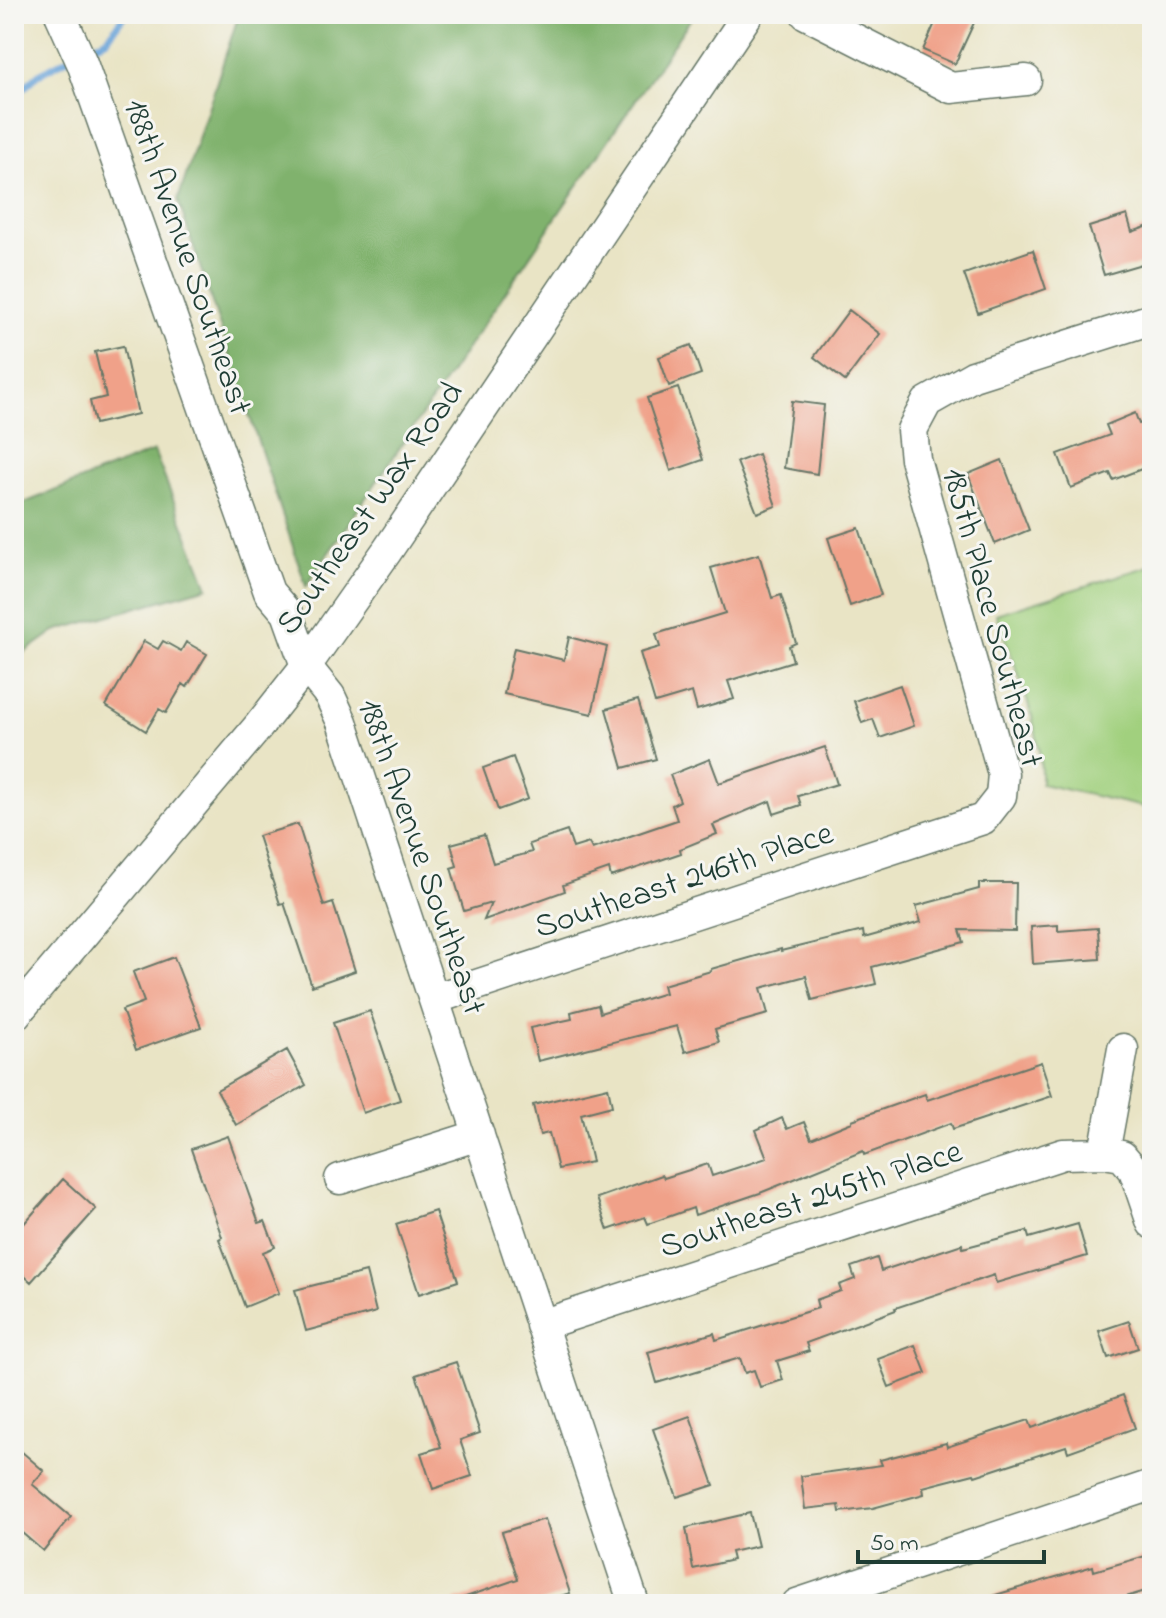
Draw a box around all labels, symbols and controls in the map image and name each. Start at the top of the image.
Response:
street label: 188th Avenue Southeast [109,93,264,422]
street label: Southeast Wax Road [265,372,478,646]
street label: 185th Place Southeast [927,463,1055,773]
street label: 188th Avenue Southeast [343,693,498,1022]
street label: Southeast 246th Place [529,810,841,954]
street label: Southeast 245th Place [653,1128,970,1273]
scale bar [858,1514,1044,1564]
text: 50 m [870,1527,919,1562]

